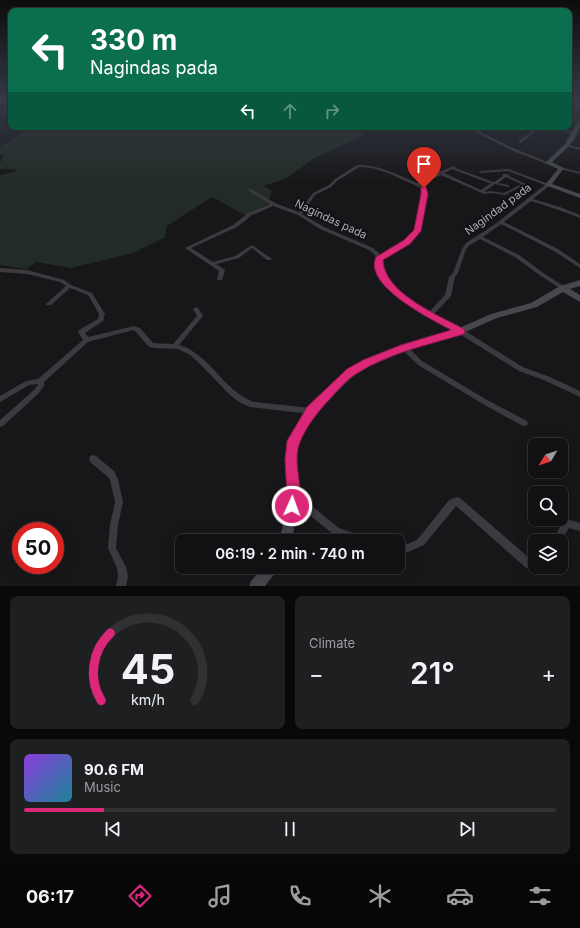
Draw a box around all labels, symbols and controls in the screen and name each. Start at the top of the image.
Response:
text: 330 m [90,23,177,57]
icon: left [24,24,76,76]
text: Nagindas pada [90,57,218,78]
icon: left [237,100,259,122]
icon: ahead [279,100,301,122]
icon: right [321,100,343,122]
pin [407,147,441,188]
icon: arrive [413,153,435,175]
street label: Nagindad pada [462,180,534,238]
street label: Nagindas pada [293,196,369,242]
north arrow [528,438,568,478]
map controls [528,438,568,574]
position arrow [271,485,313,527]
button: search [528,486,568,526]
speed limit sign: 50 [12,522,64,574]
button: layers [528,534,568,574]
text: 06:19 · 2 min · 740 m [215,544,365,563]
text: Climate [309,635,355,651]
text: 45 [120,643,175,693]
text: 21° [410,655,455,691]
text: − [309,661,324,687]
text: + [541,661,556,687]
text: km/h [131,690,164,707]
text: 90.6 FM [84,760,144,779]
text: Music [84,779,121,795]
icon: previous [102,818,124,840]
icon: pause [279,818,301,840]
icon: next [456,818,478,840]
icon: directions [126,882,154,910]
icon: music [206,882,234,910]
icon: phone [286,882,314,910]
icon: climate [366,882,394,910]
icon: car [446,882,474,910]
icon: filters [526,882,554,910]
text: 06:17 [26,886,74,907]

